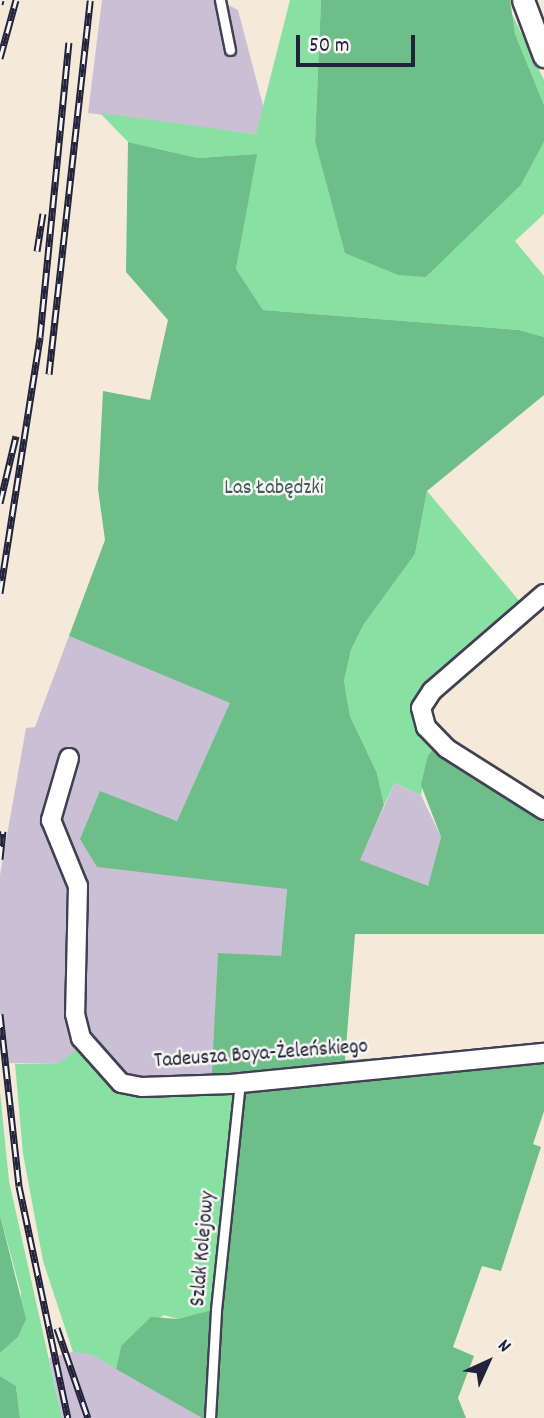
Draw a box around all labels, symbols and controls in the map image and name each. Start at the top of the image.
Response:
scale bar [299,21,418,65]
text: 50 m [309,32,349,62]
park label: Las Łabędzki [224,476,324,502]
street label: Tadeusza Boya-Żeleńskiego [153,1035,369,1075]
street label: Szlak Kolejowy [186,1190,222,1308]
north arrow [453,1327,523,1397]
text: N [490,1334,516,1360]

